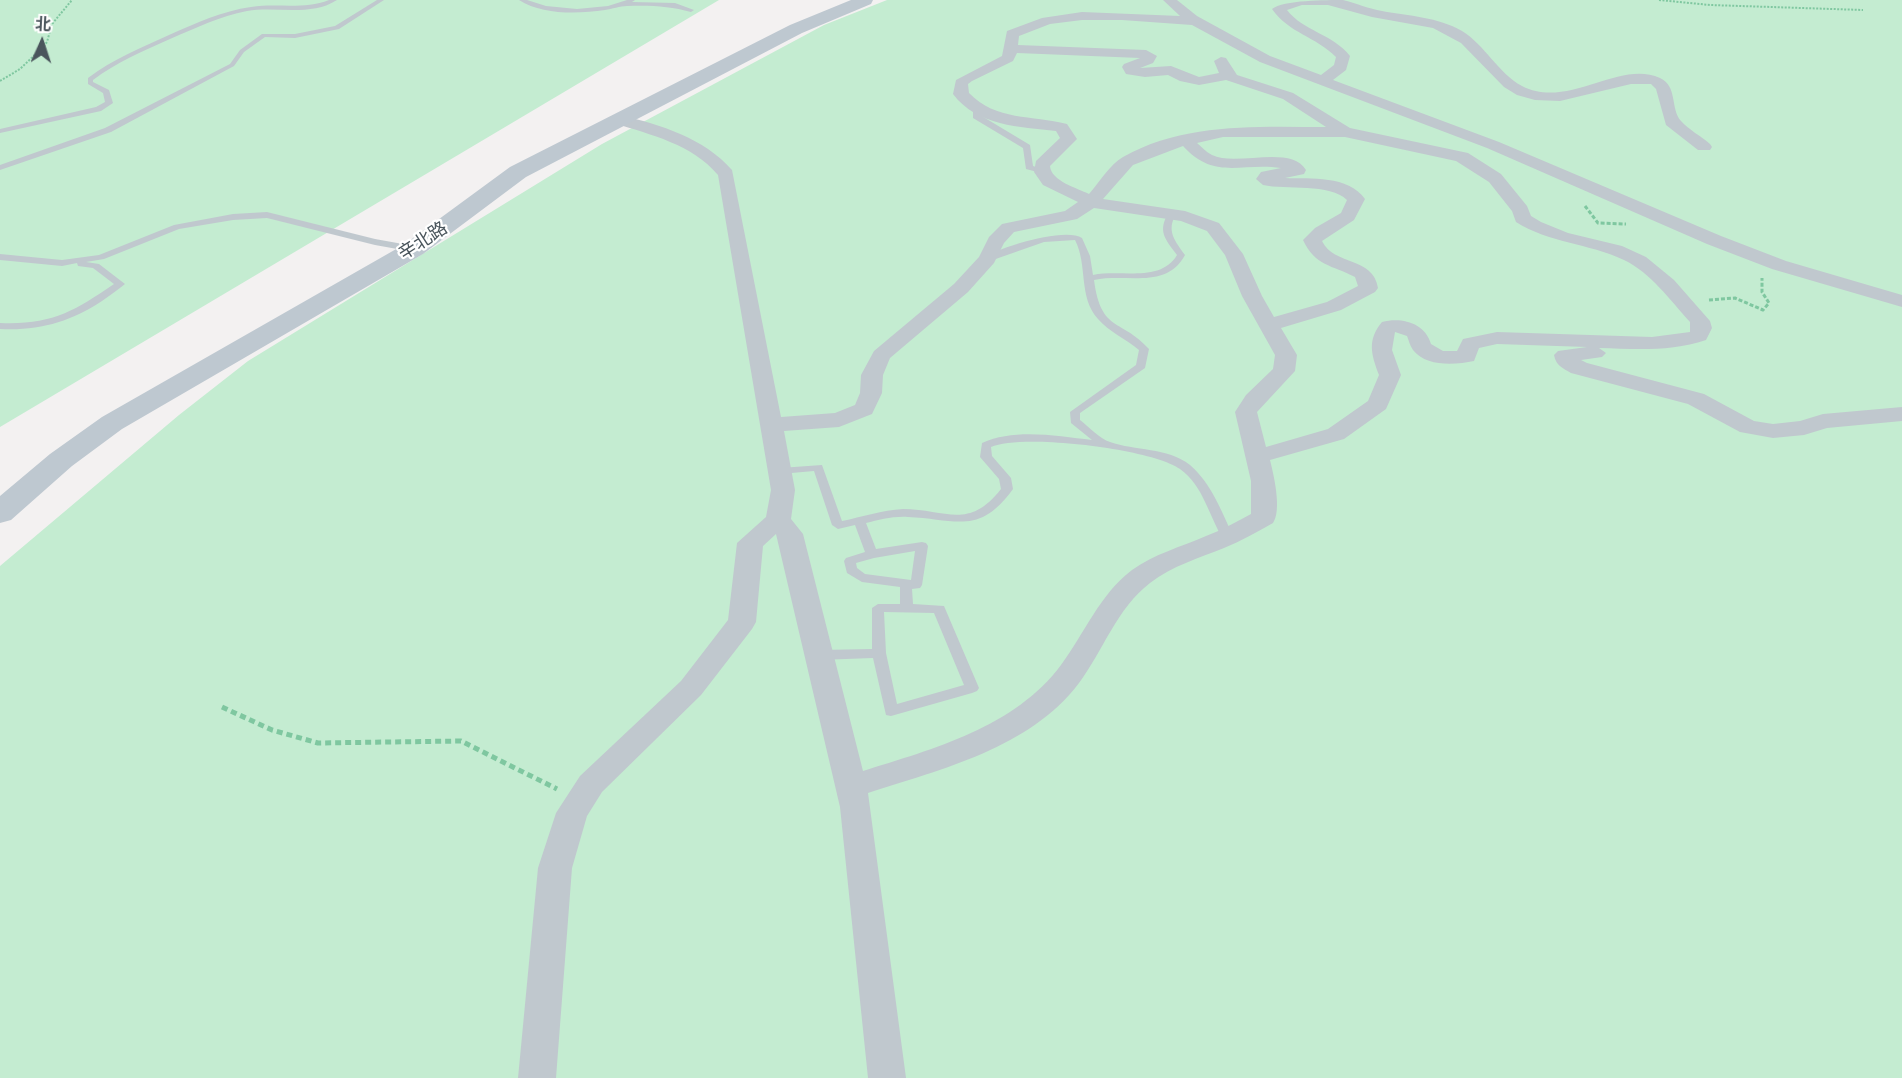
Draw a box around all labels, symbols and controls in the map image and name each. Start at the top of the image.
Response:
north arrow [12,12,72,72]
text: 北 [34,14,51,34]
street label: 辛北路 [394,217,452,265]

